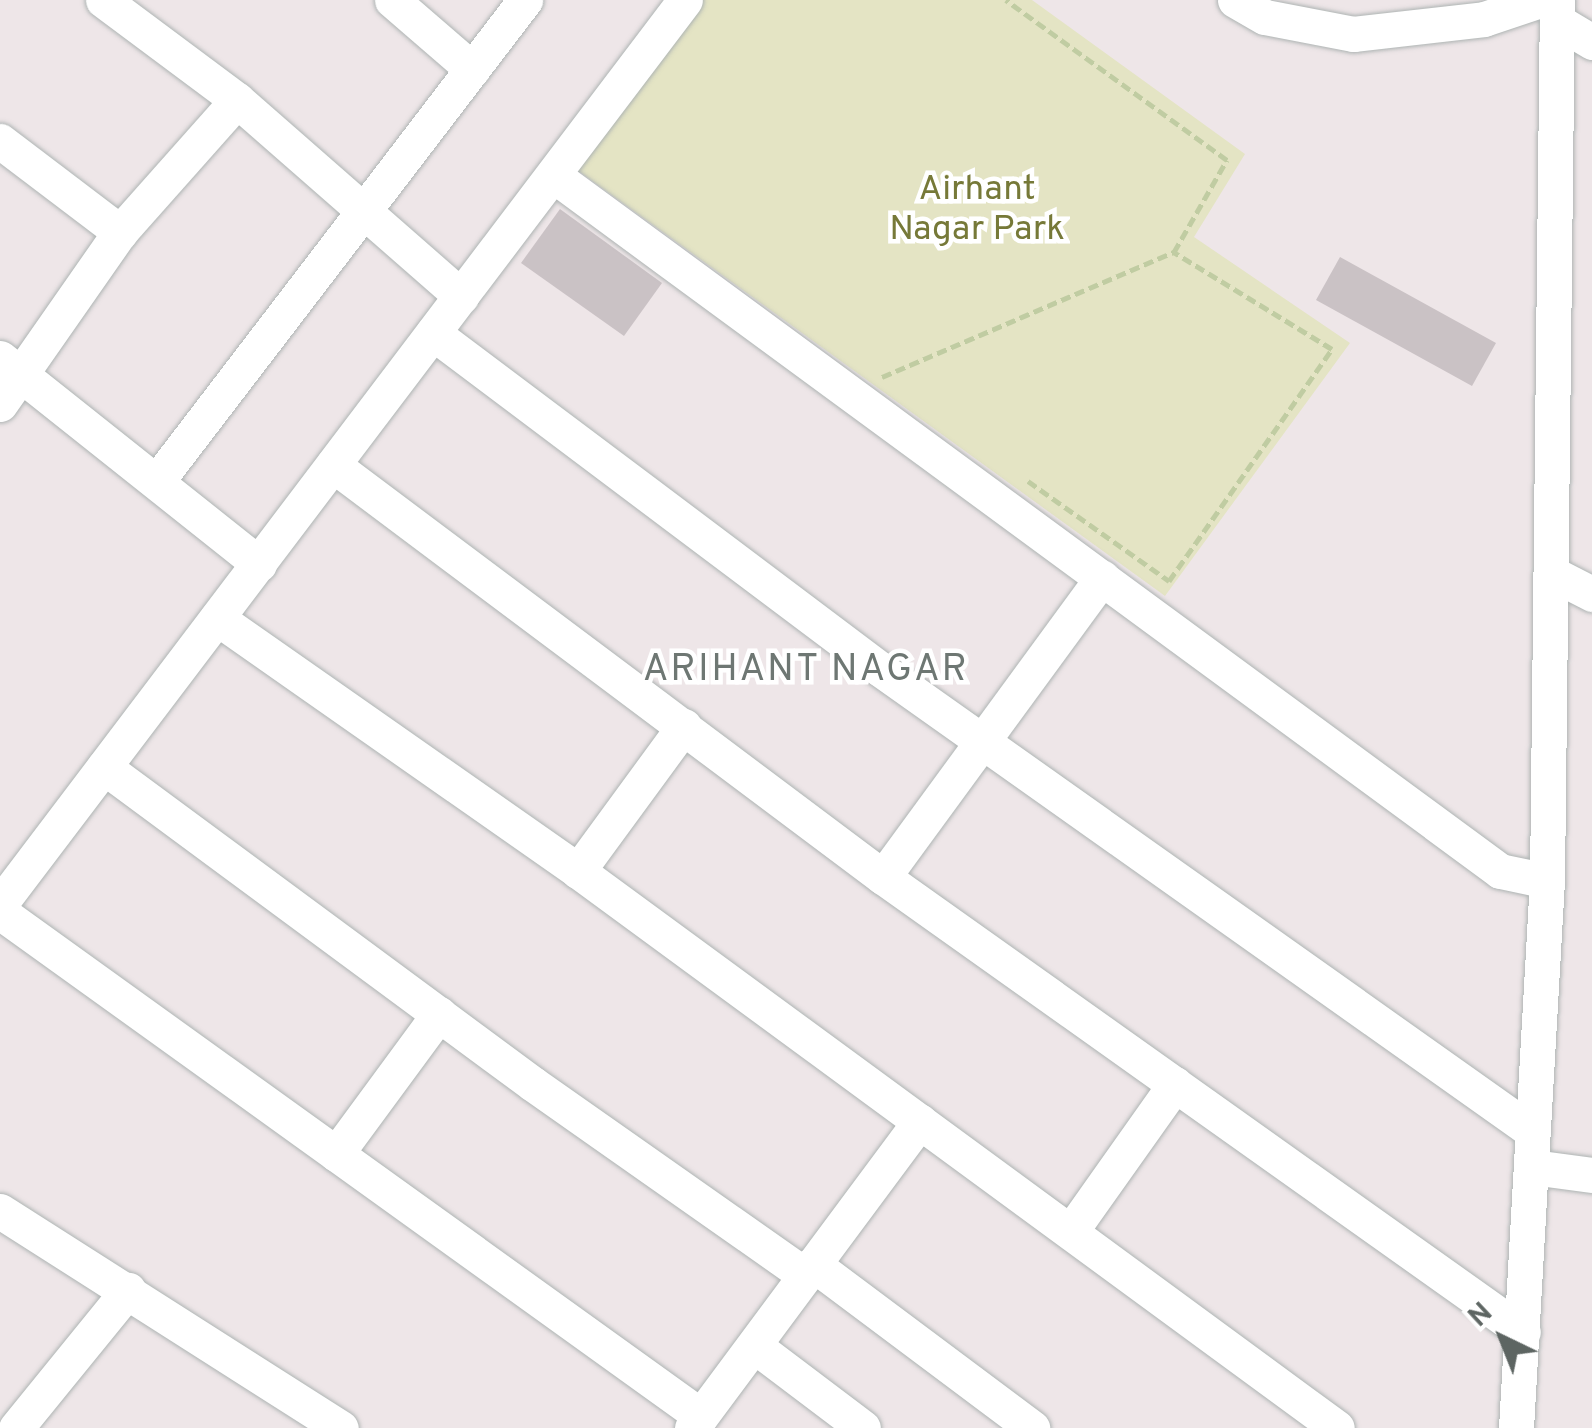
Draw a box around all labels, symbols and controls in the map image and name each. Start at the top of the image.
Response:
park label: Airhant Nagar Park [889,169,1065,251]
district label: ARIHANT NAGAR [642,648,970,694]
north arrow [1452,1288,1552,1388]
text: N [1462,1296,1501,1336]

